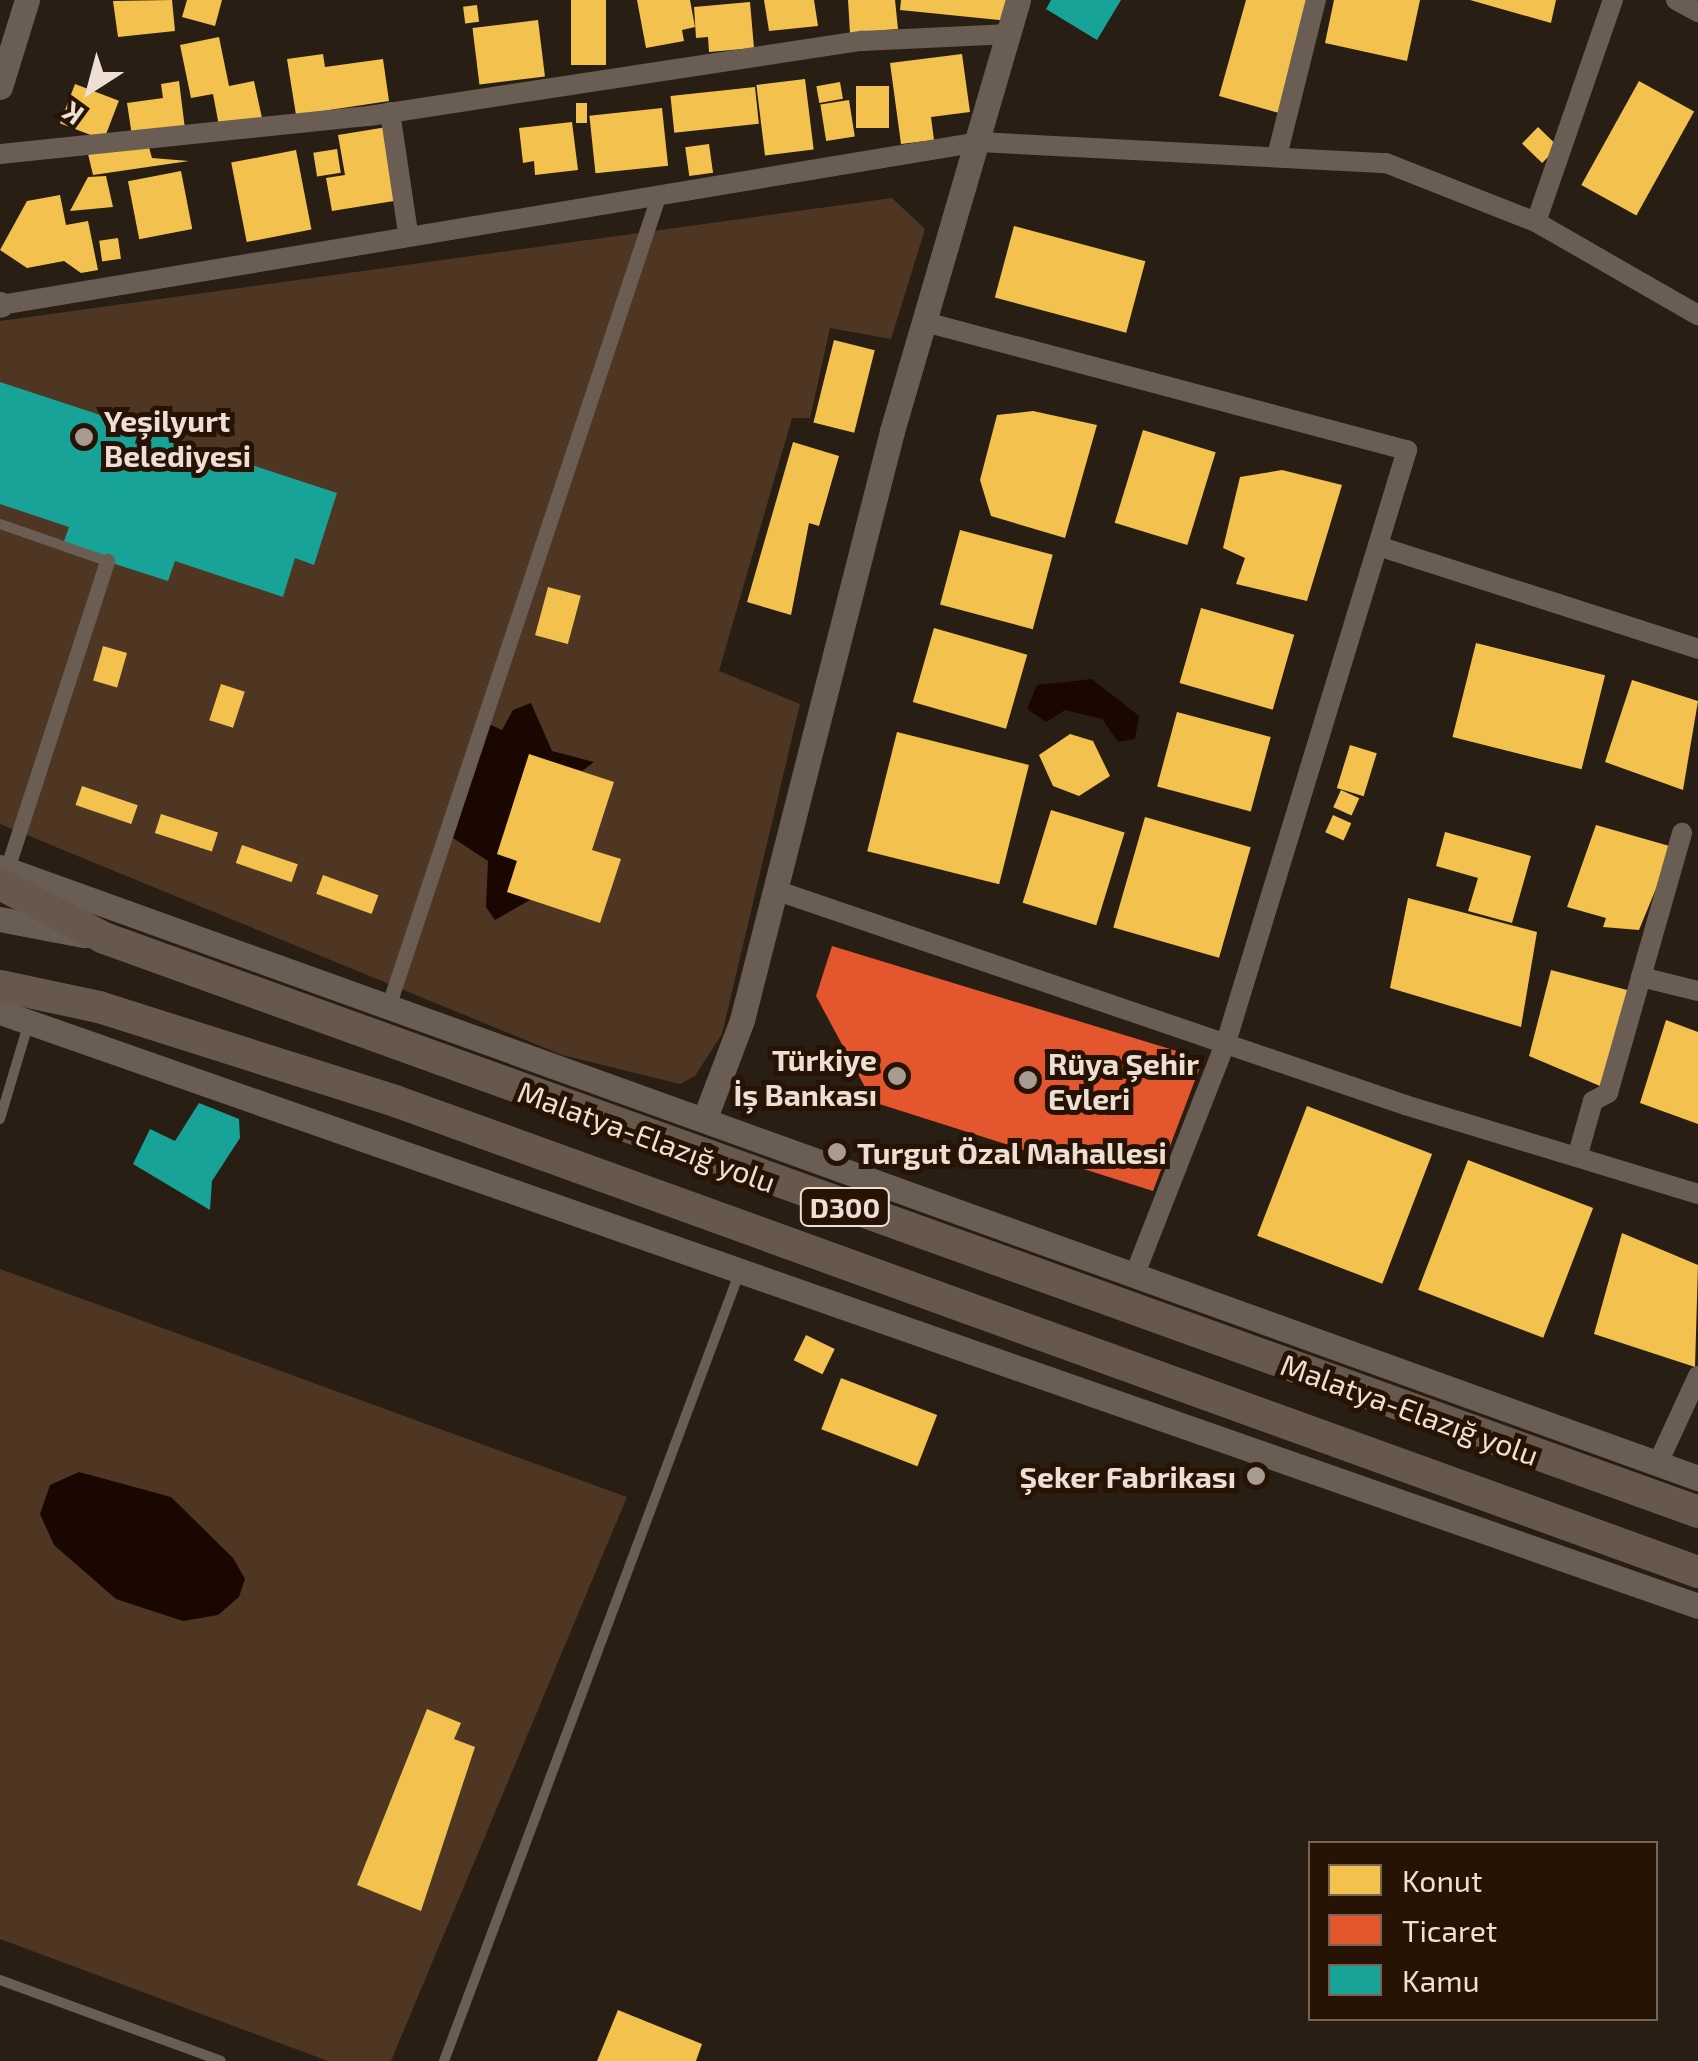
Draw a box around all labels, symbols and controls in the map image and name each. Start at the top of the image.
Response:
north arrow [40,40,140,140]
text: K [55,95,90,133]
place label: Yeşilyurt Belediyesi [104,402,251,472]
marker: Yeşilyurt Belediyesi [73,426,95,448]
place label: Türkiye İş Bankası [733,1041,877,1112]
place label: Rüya Şehir Evleri [1048,1045,1199,1116]
marker: Türkiye İş Bankası [886,1065,908,1087]
marker: Rüya Şehir Evleri [1017,1069,1039,1091]
street label: Malatya-Elazığ yolu [513,1073,781,1199]
place label: Turgut Özal Mahallesi [857,1134,1168,1170]
marker: Turgut Özal Mahallesi [826,1141,848,1163]
road number: D300 [798,1184,892,1230]
street label: Malatya-Elazığ yolu [1276,1346,1544,1472]
place label: Şeker Fabrikası [1019,1458,1236,1494]
marker: Şeker Fabrikası [1245,1465,1267,1487]
legend [1308,1841,1658,2021]
text: Konut [1402,1862,1482,1898]
text: Ticaret [1402,1912,1497,1948]
text: Kamu [1402,1962,1480,1998]

